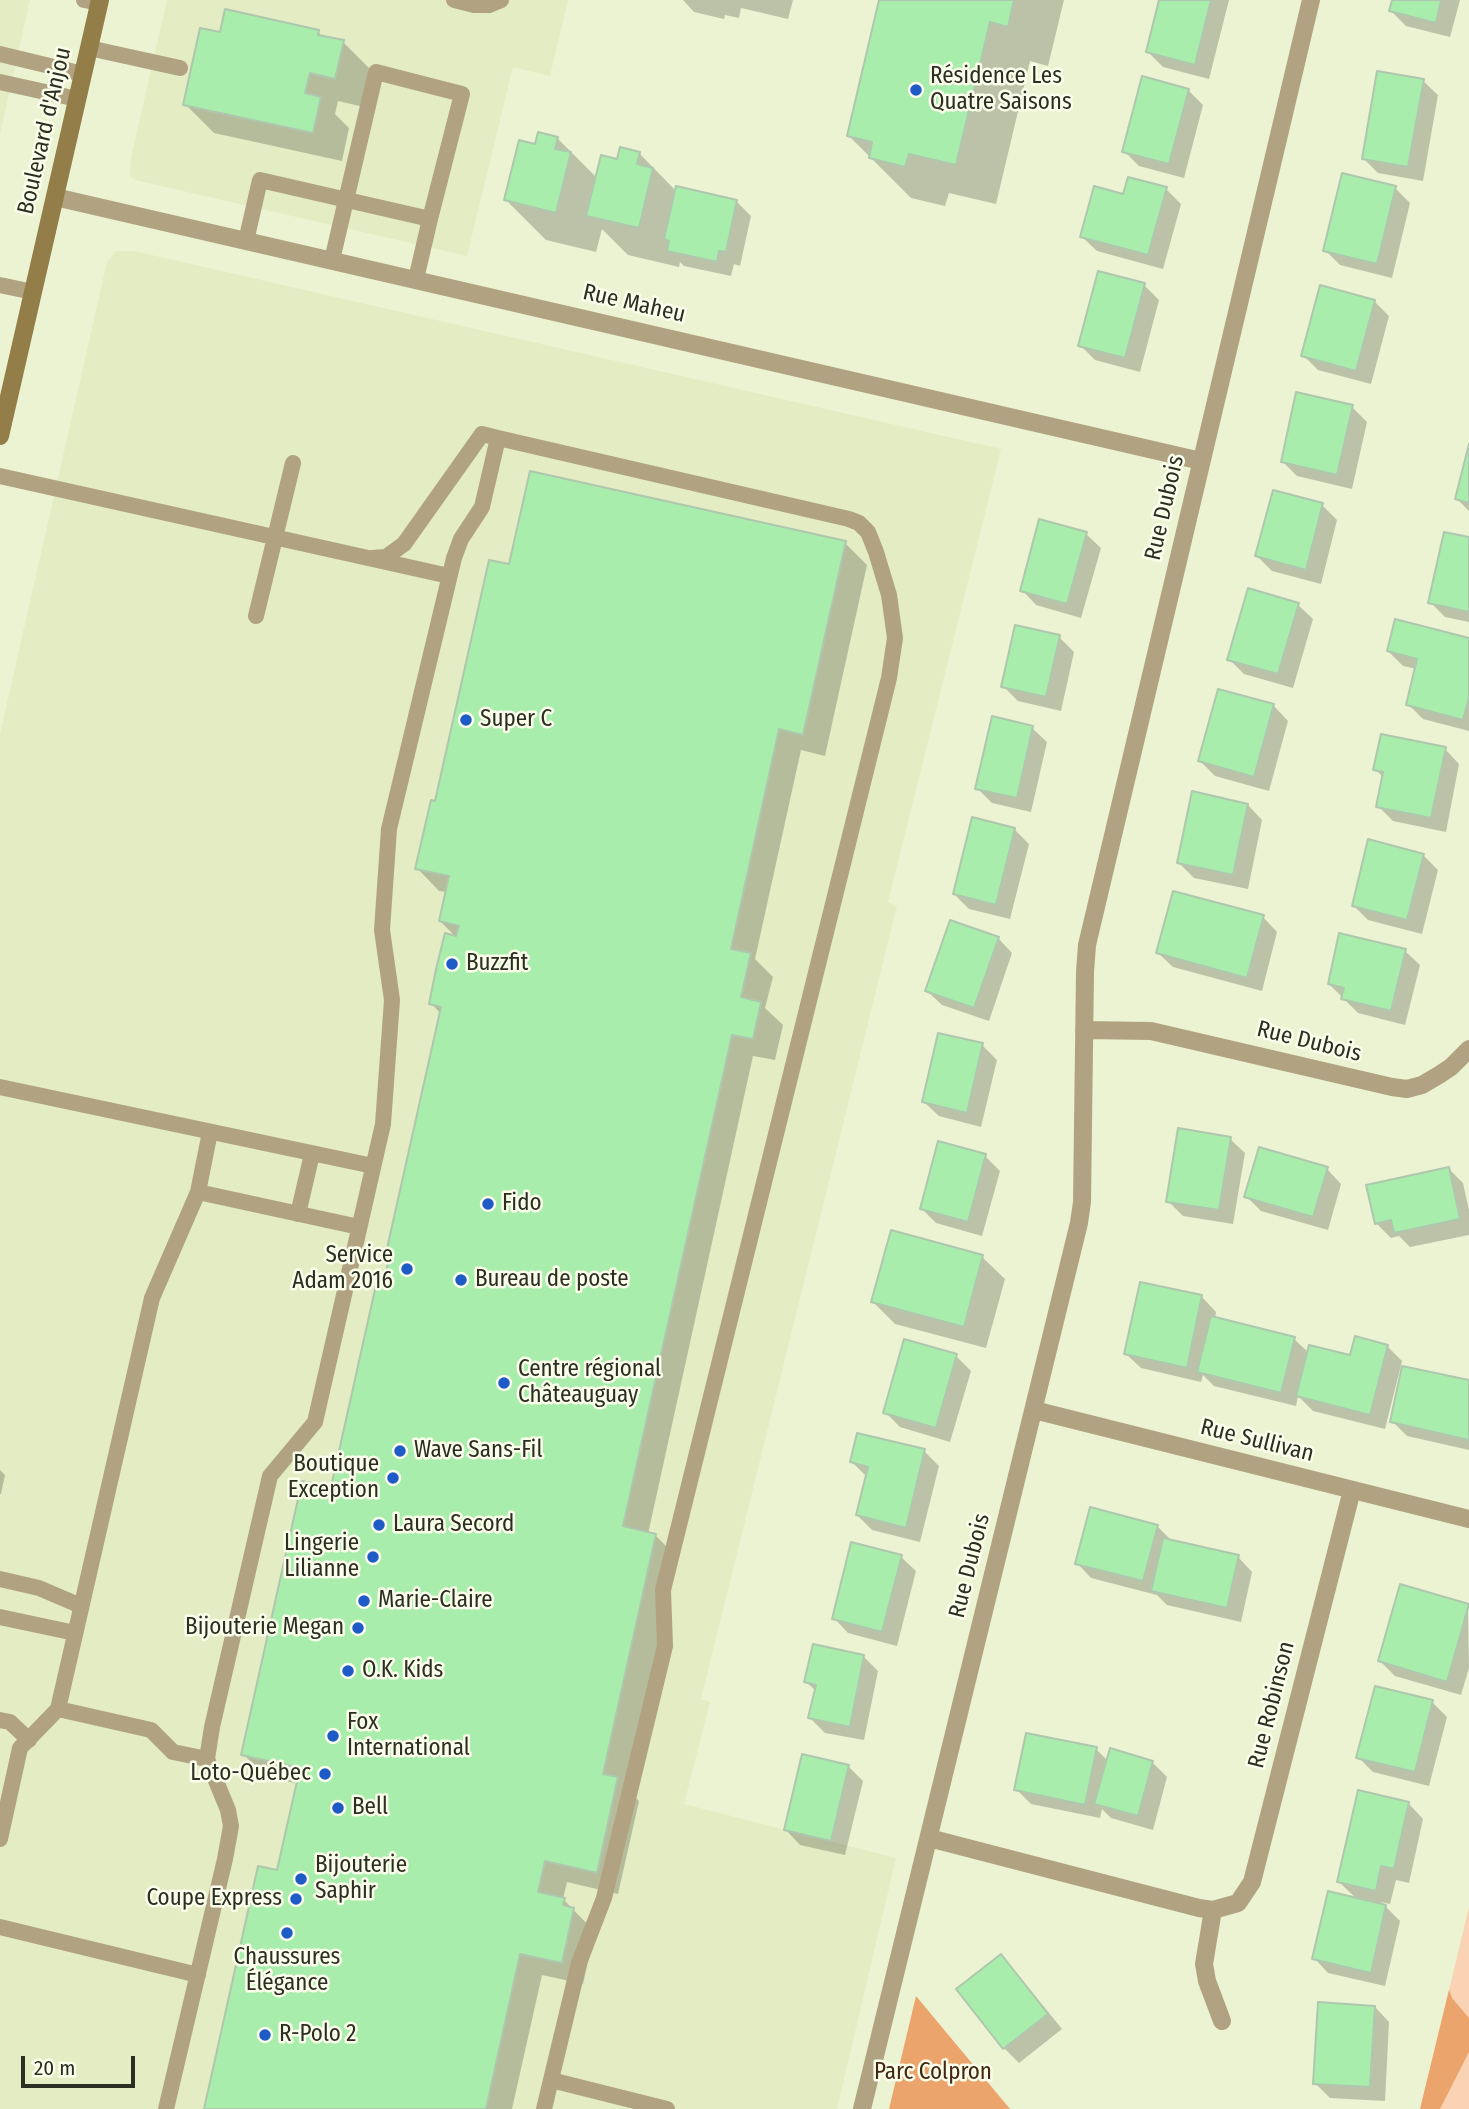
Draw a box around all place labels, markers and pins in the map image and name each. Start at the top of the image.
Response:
place label: Résidence Les Quatre Saisons [930,63,1072,117]
marker: Résidence Les Quatre Saisons [908,82,924,98]
place label: Super C [480,706,552,734]
marker: Super C [458,712,474,728]
place label: Buzzfit [466,950,528,978]
marker: Buzzfit [444,956,460,972]
place label: Fido [502,1190,542,1218]
marker: Fido [480,1196,496,1212]
place label: Service Adam 2016 [292,1242,393,1296]
marker: Service Adam 2016 [399,1261,415,1277]
place label: Bureau de poste [475,1266,629,1294]
marker: Bureau de poste [453,1272,469,1288]
place label: Centre régional Châteauguay [518,1356,661,1410]
marker: Centre régional Châteauguay [496,1375,512,1391]
place label: Wave Sans-Fil [414,1437,542,1465]
marker: Wave Sans-Fil [392,1443,408,1459]
place label: Boutique Exception [288,1451,379,1505]
marker: Boutique Exception [385,1470,401,1486]
place label: Laura Secord [393,1511,514,1539]
marker: Laura Secord [371,1517,387,1533]
place label: Lingerie Lilianne [284,1530,359,1584]
marker: Lingerie Lilianne [365,1549,381,1565]
place label: Marie-Claire [378,1587,493,1615]
marker: Marie-Claire [356,1593,372,1609]
place label: Bijouterie Megan [185,1614,344,1642]
marker: Bijouterie Megan [350,1620,366,1636]
place label: O.K. Kids [362,1657,443,1685]
marker: O.K. Kids [340,1663,356,1679]
place label: Fox International [347,1709,470,1763]
marker: Fox International [325,1728,341,1744]
place label: Loto-Québec [190,1760,311,1788]
marker: Loto-Québec [317,1766,333,1782]
place label: Bell [352,1794,388,1822]
marker: Bell [330,1800,346,1816]
place label: Bijouterie Saphir [315,1852,407,1906]
marker: Bijouterie Saphir [293,1871,309,1887]
place label: Coupe Express [146,1885,282,1913]
marker: Coupe Express [288,1891,304,1907]
marker: Chaussures Élégance [279,1925,295,1941]
place label: Chaussures Élégance [234,1944,340,1998]
place label: R-Polo 2 [279,2021,357,2049]
marker: R-Polo 2 [257,2027,273,2043]

